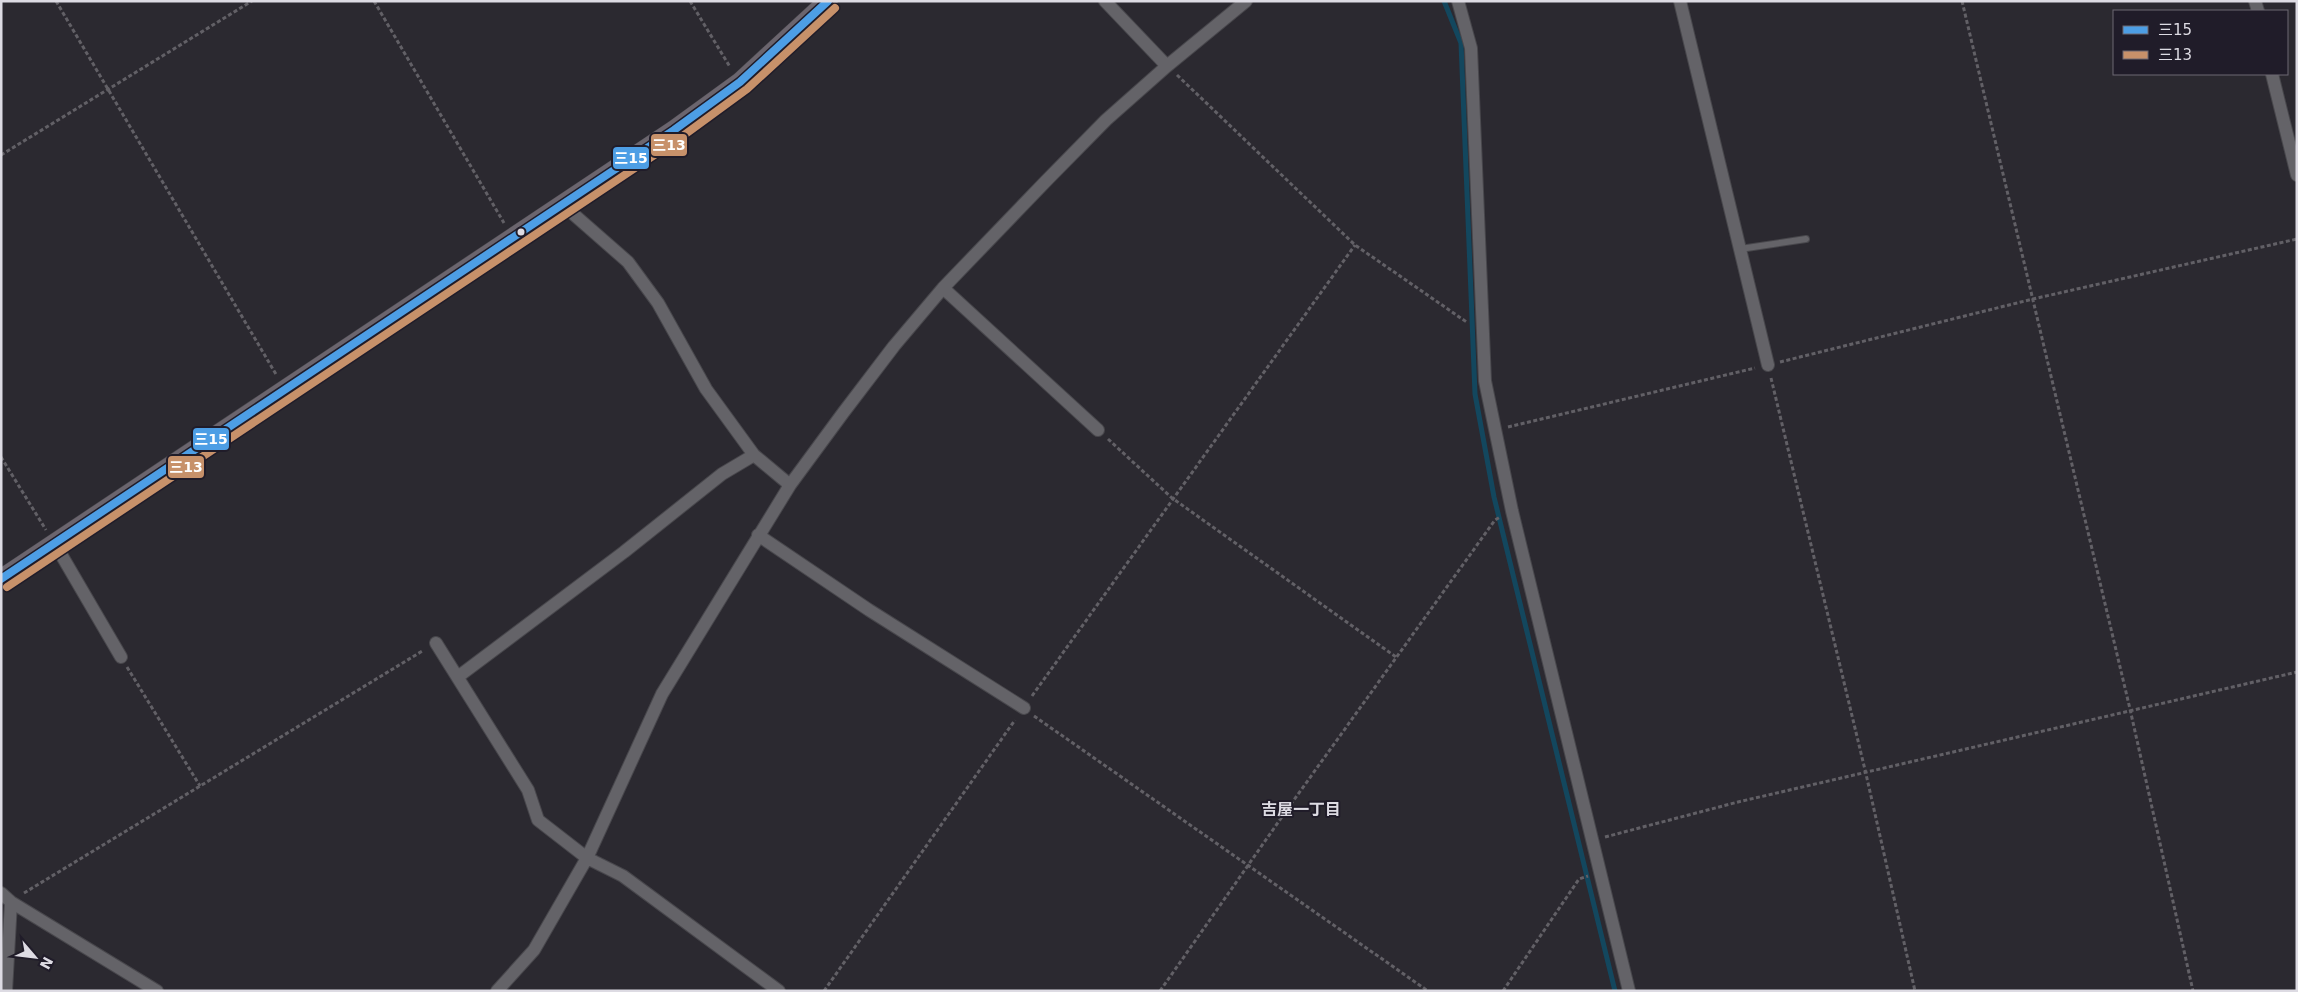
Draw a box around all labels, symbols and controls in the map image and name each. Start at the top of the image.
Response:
legend [2113,10,2288,75]
text: 三15 [2158,21,2192,39]
text: 三13 [2158,46,2192,64]
line badge: 三13 [650,133,688,157]
text: 三13 [652,137,686,153]
line badge: 三15 [612,146,650,170]
text: 三15 [614,150,648,166]
unlabelled marker [516,227,526,237]
line badge: 三15 [192,427,230,451]
text: 三15 [194,431,228,447]
line badge: 三13 [167,455,205,479]
text: 三13 [169,459,203,475]
district label: 吉屋一丁目 [1261,800,1341,819]
north arrow [10,932,60,982]
text: N [37,954,56,972]

